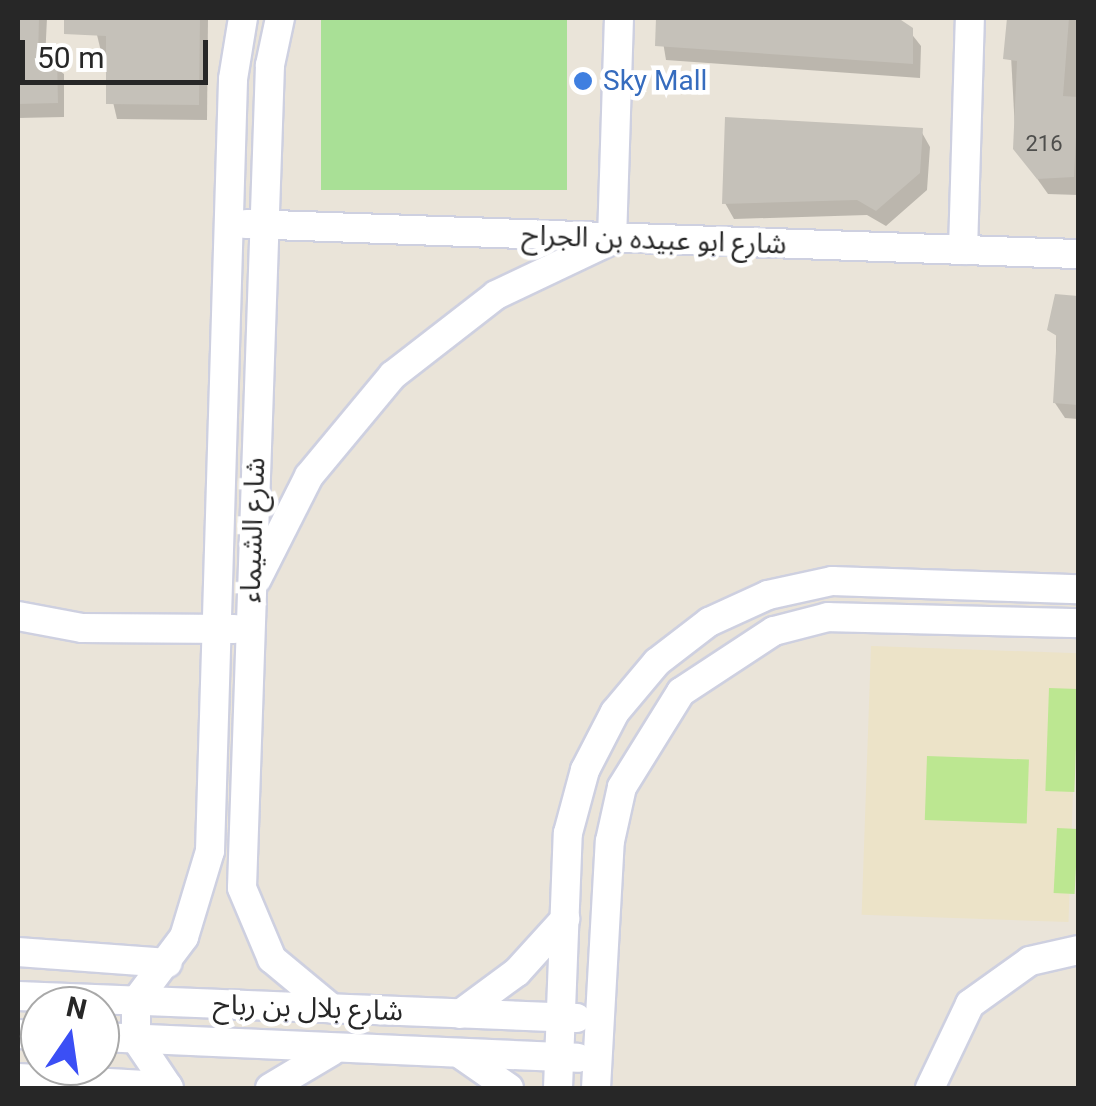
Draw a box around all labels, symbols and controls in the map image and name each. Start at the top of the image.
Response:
scale bar [25,20,212,82]
text: 50 m [37,40,104,75]
place label: Sky Mall [603,64,707,98]
marker: Sky Mall [572,70,594,92]
house number: 216 [1025,131,1063,157]
street label: شارع ابو عبيده بن الجراح [521,219,787,261]
street label: شارع الشيماء [234,457,272,603]
north arrow [20,986,120,1086]
street label: شارع بلال بن رباح [212,988,404,1028]
text: N [63,990,90,1027]

